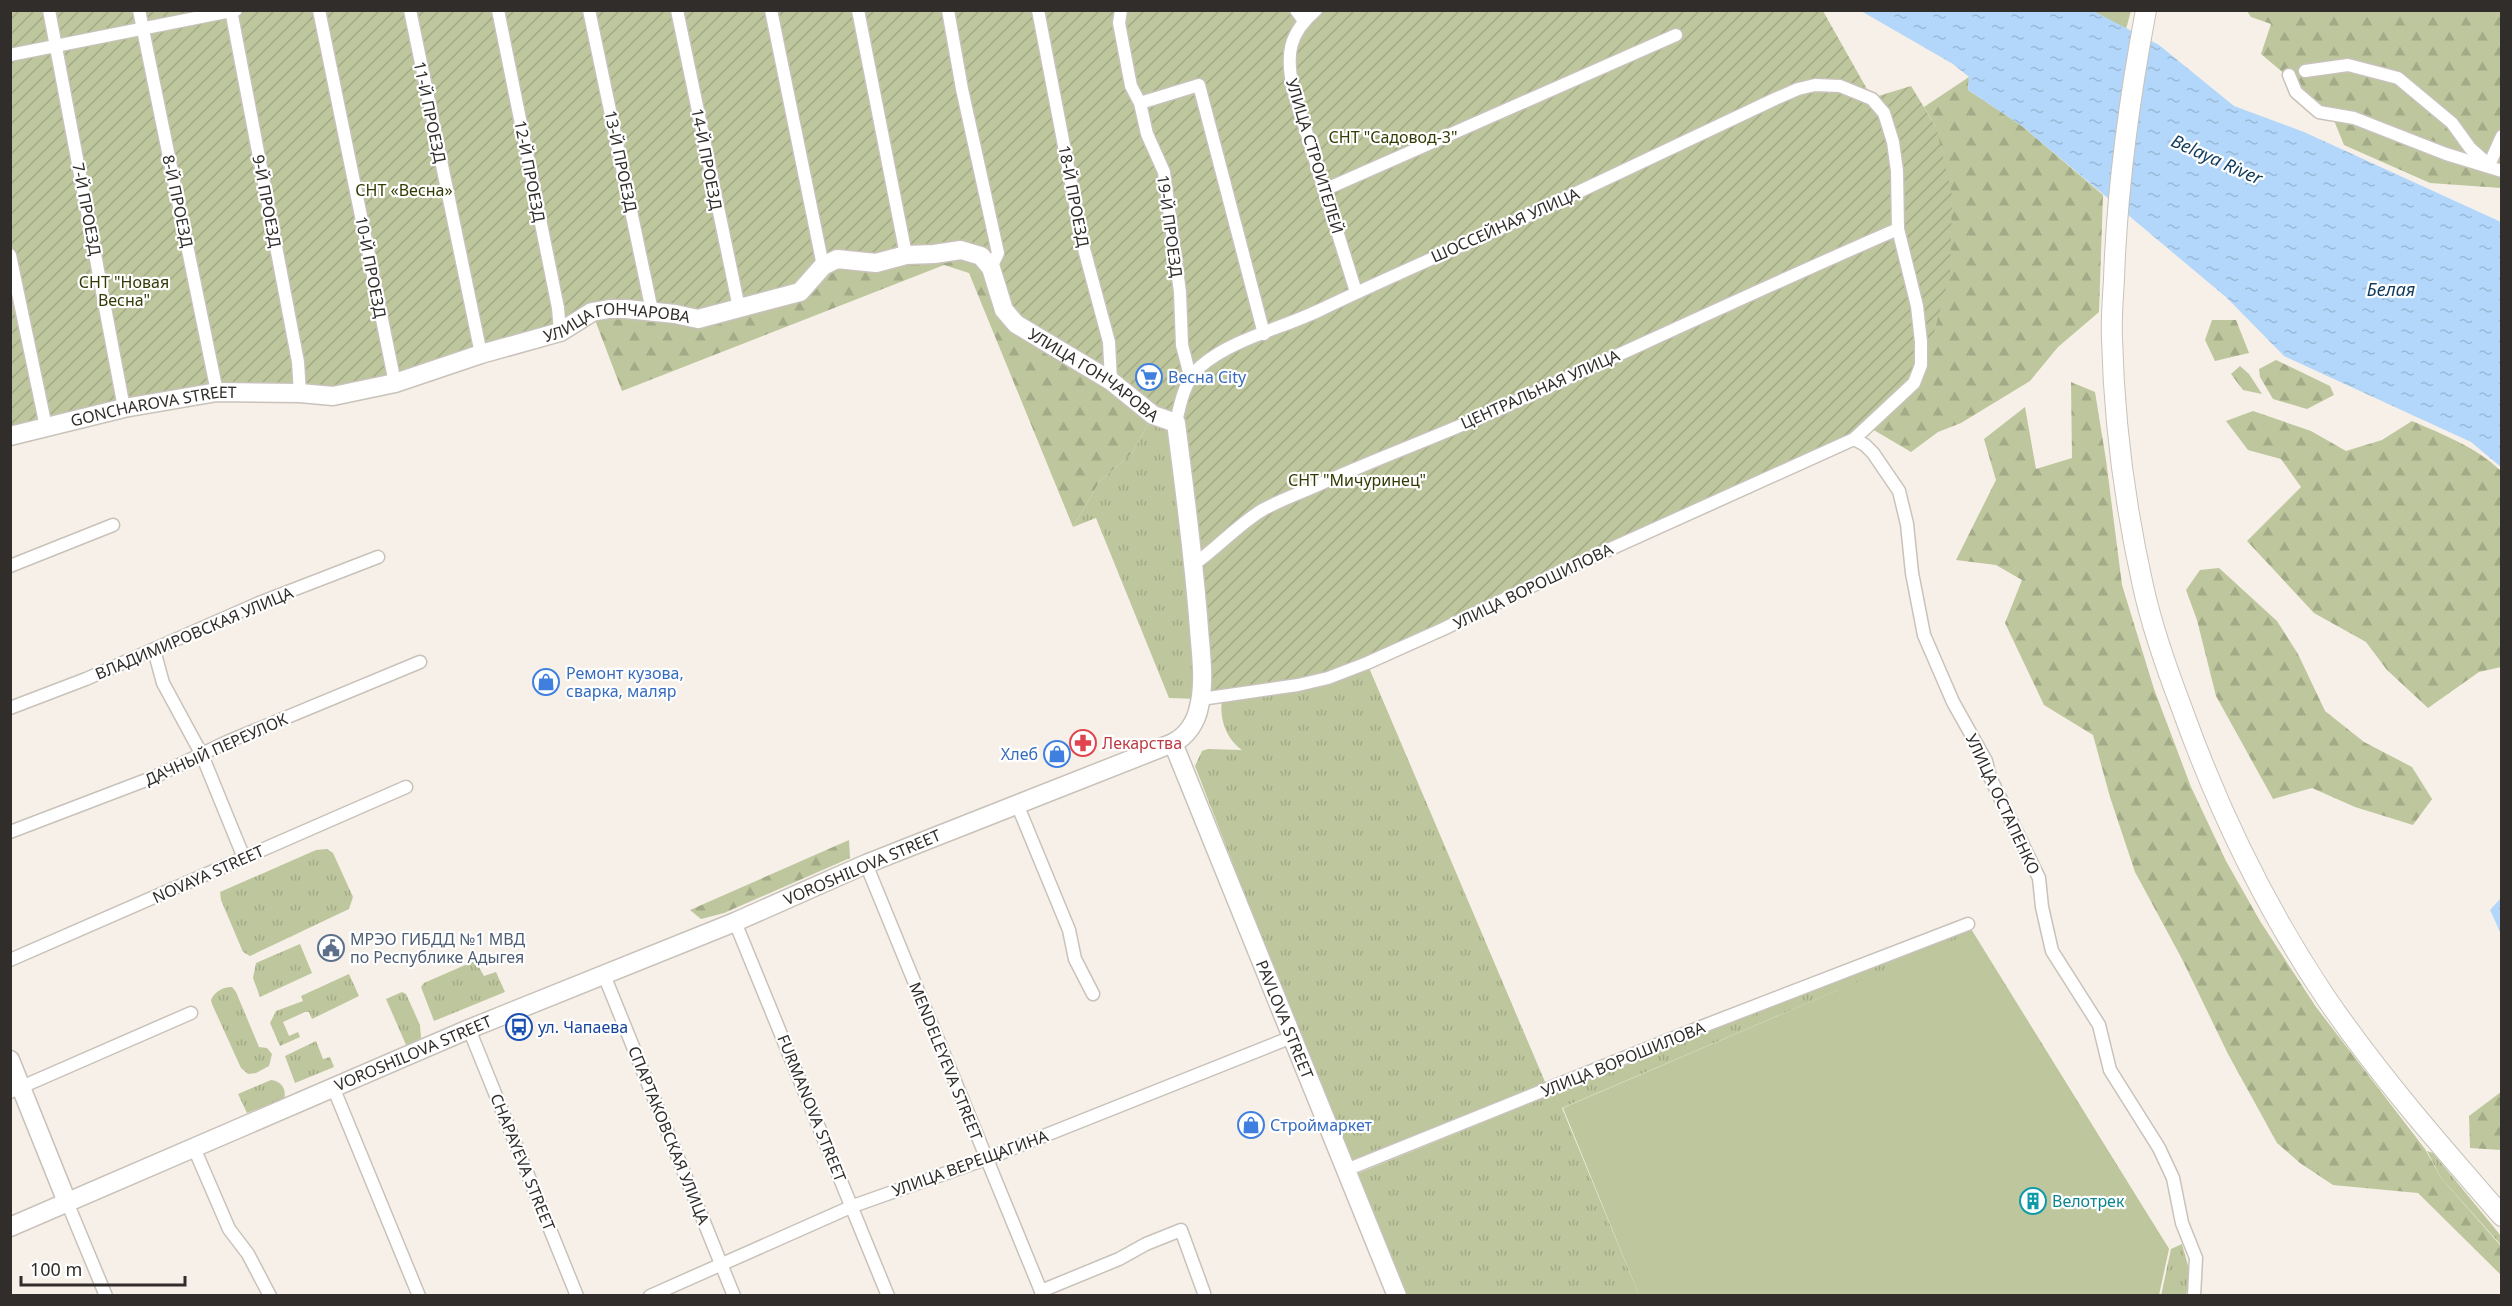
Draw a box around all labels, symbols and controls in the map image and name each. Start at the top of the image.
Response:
street label: 11-Й ПРОЕЗД [409,59,452,165]
street label: УЛИЦА СТРОИТЕЛЕЙ [1281,76,1349,236]
street label: 14-Й ПРОЕЗД [686,106,728,212]
street label: 13-Й ПРОЕЗД [600,108,643,214]
street label: 12-Й ПРОЕЗД [509,118,551,224]
park label: СНТ "Садовод-3" [1329,126,1457,148]
water label: Belaya River [2168,128,2267,190]
street label: 18-Й ПРОЕЗД [1053,143,1095,249]
street label: 8-Й ПРОЕЗД [157,153,199,250]
street label: 9-Й ПРОЕЗД [247,153,287,250]
street label: 7-Й ПРОЕЗД [67,161,107,258]
street label: 19-Й ПРОЕЗД [1152,173,1188,279]
park label: СНТ «Весна» [355,179,453,201]
street label: ШОССЕЙНАЯ УЛИЦА [1427,182,1583,268]
street label: 10-Й ПРОЕЗД [350,214,392,320]
park label: СНТ "Новая Весна" [79,271,169,311]
water label: Белая [2367,277,2415,301]
street label: УЛИЦА ГОНЧАРОВА [541,298,693,347]
street label: УЛИЦА ГОНЧАРОВА [1024,323,1164,427]
street label: ЦЕНТРАЛЬНАЯ УЛИЦА [1457,344,1624,434]
supermarket icon: Весна City [1134,362,1164,392]
place label: Весна City [1168,366,1247,388]
street label: GONCHAROVA STREET [68,381,237,432]
park label: СНТ "Мичуринец" [1288,469,1426,491]
street label: УЛИЦА ВОРОШИЛОВА [1450,537,1617,634]
street label: ВЛАДИМИРОВСКАЯ УЛИЦА [92,581,297,685]
place label: Ремонт кузова, сварка, маляр [566,662,684,702]
shop icon: Ремонт кузова, сварка, маляр [531,667,561,697]
street label: ДАЧНЫЙ ПЕРЕУЛОК [141,708,291,790]
pharmacy icon: Лекарства [1068,728,1098,758]
street label: УЛИЦА ОСТАПЕНКО [1961,730,2045,878]
place label: Лекарства [1102,732,1182,754]
shop icon: Хлеб [1042,739,1072,769]
place label: Хлеб [1001,743,1038,765]
street label: VOROSHILOVA STREET [780,824,944,910]
street label: NOVAYA STREET [149,840,267,908]
place label: МРЭО ГИБДД №1 МВД по Республике Адыгея [350,928,526,968]
public building icon: МРЭО ГИБДД №1 МВД по Республике Адыгея [316,933,346,963]
street label: PAVLOVA STREET [1251,957,1319,1082]
street label: MENDELEYEVA STREET [904,979,988,1144]
street label: VOROSHILOVA STREET [331,1010,495,1096]
bus stop icon: ул. Чапаева [504,1012,534,1042]
place label: ул. Чапаева [538,1016,628,1038]
street label: УЛИЦА ВОРОШИЛОВА [1538,1016,1709,1102]
street label: FURMANOVA STREET [772,1031,852,1185]
street label: СПАРТАКОВСКАЯ УЛИЦА [623,1042,715,1228]
street label: CHAPAYEVA STREET [485,1090,561,1234]
shop icon: Строймаркет [1236,1110,1266,1140]
place label: Строймаркет [1270,1114,1373,1136]
street label: УЛИЦА ВЕРЕЩАГИНА [889,1124,1052,1202]
building icon: Велотрек [2018,1186,2048,1216]
place label: Велотрек [2052,1190,2125,1212]
scale bar [21,1249,184,1287]
text: 100 m [30,1257,82,1281]

